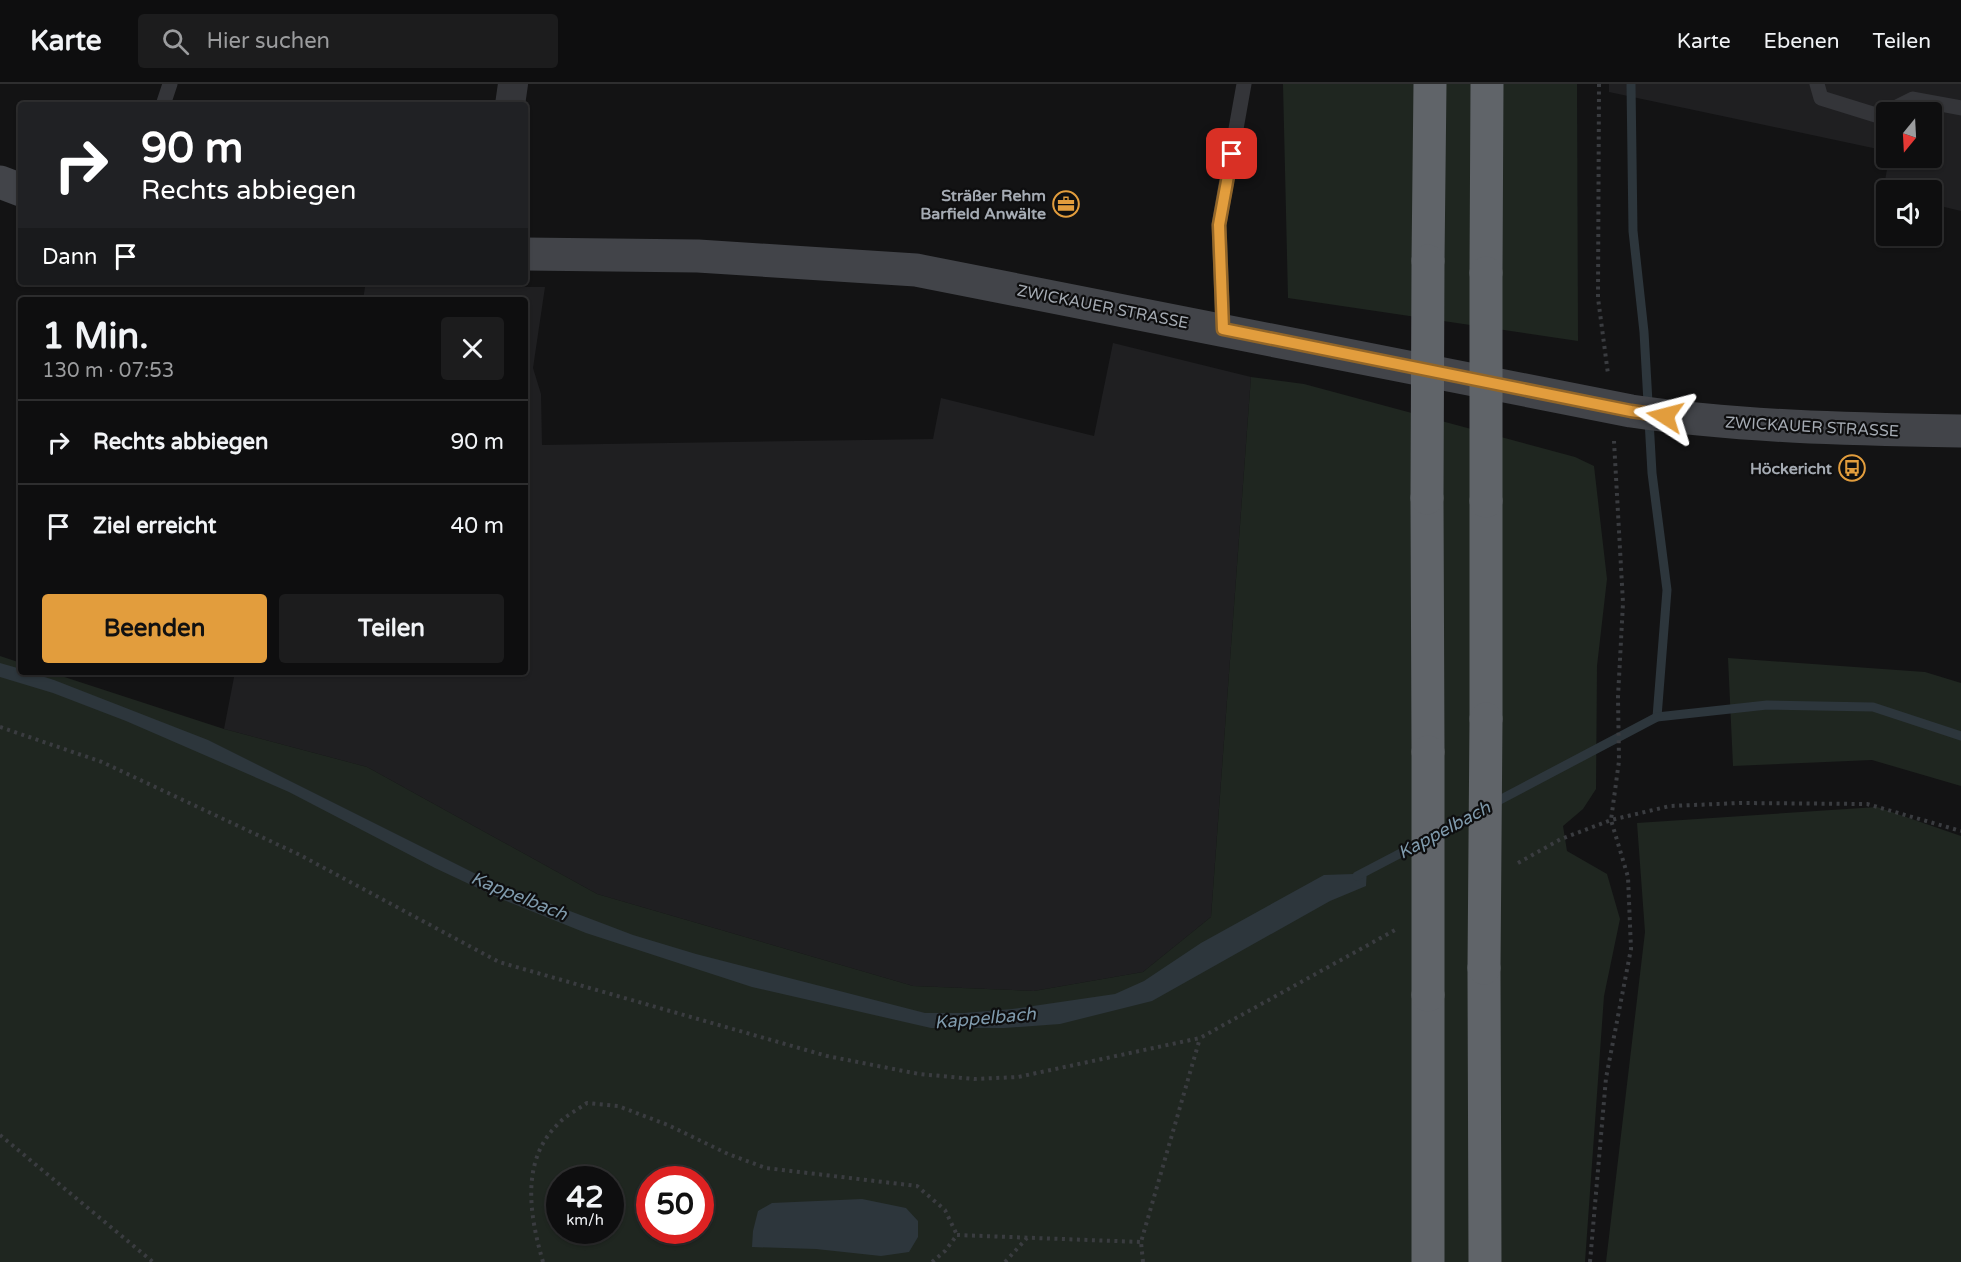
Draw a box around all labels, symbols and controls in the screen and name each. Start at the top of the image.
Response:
search box [138,14,558,68]
text: Karte [30,24,102,58]
icon: search [159,25,192,58]
text: Hier suchen [207,28,330,54]
text: Karte [1677,29,1731,54]
text: Ebenen [1764,29,1840,54]
text: Teilen [1873,29,1931,54]
north arrow [1876,102,1942,168]
map controls [1876,102,1942,246]
text: 90 m [141,123,243,174]
icon: right [42,126,120,204]
pin [1206,128,1257,179]
icon: arrive [1215,137,1248,170]
text: Rechts abbiegen [141,174,356,207]
button: sound [1876,180,1942,246]
place label: Sträßer Rehm Barfield Anwälte [920,186,1046,224]
office icon: Sträßer Rehm Barfield Anwälte [1051,189,1081,219]
icon: arrive [109,240,142,273]
text: Dann [42,244,97,270]
street label: ZWICKAUER STRASSE [1015,281,1190,333]
text: 1 Min. [42,315,149,358]
button: close [441,317,504,380]
text: 130 m · 07:53 [42,359,174,383]
position arrow [1633,384,1697,448]
street label: ZWICKAUER STRASSE [1724,412,1899,442]
icon: right [42,426,75,459]
text: Rechts abbiegen [93,429,268,455]
text: 90 m [450,429,504,455]
bus stop icon: Höckericht [1837,453,1867,483]
place label: Höckericht [1750,459,1833,479]
icon: arrive [42,510,75,543]
text: Ziel erreicht [93,513,216,539]
text: 40 m [450,513,504,539]
button: Beenden [42,594,267,663]
button: Teilen [279,594,504,663]
water label: Kappelbach [1394,796,1495,864]
water label: Kappelbach [468,867,571,926]
water label: Kappelbach [933,1003,1038,1033]
speed limit sign: 50 [636,1166,714,1244]
text: 42 [566,1179,604,1216]
text: km/h [566,1211,604,1229]

